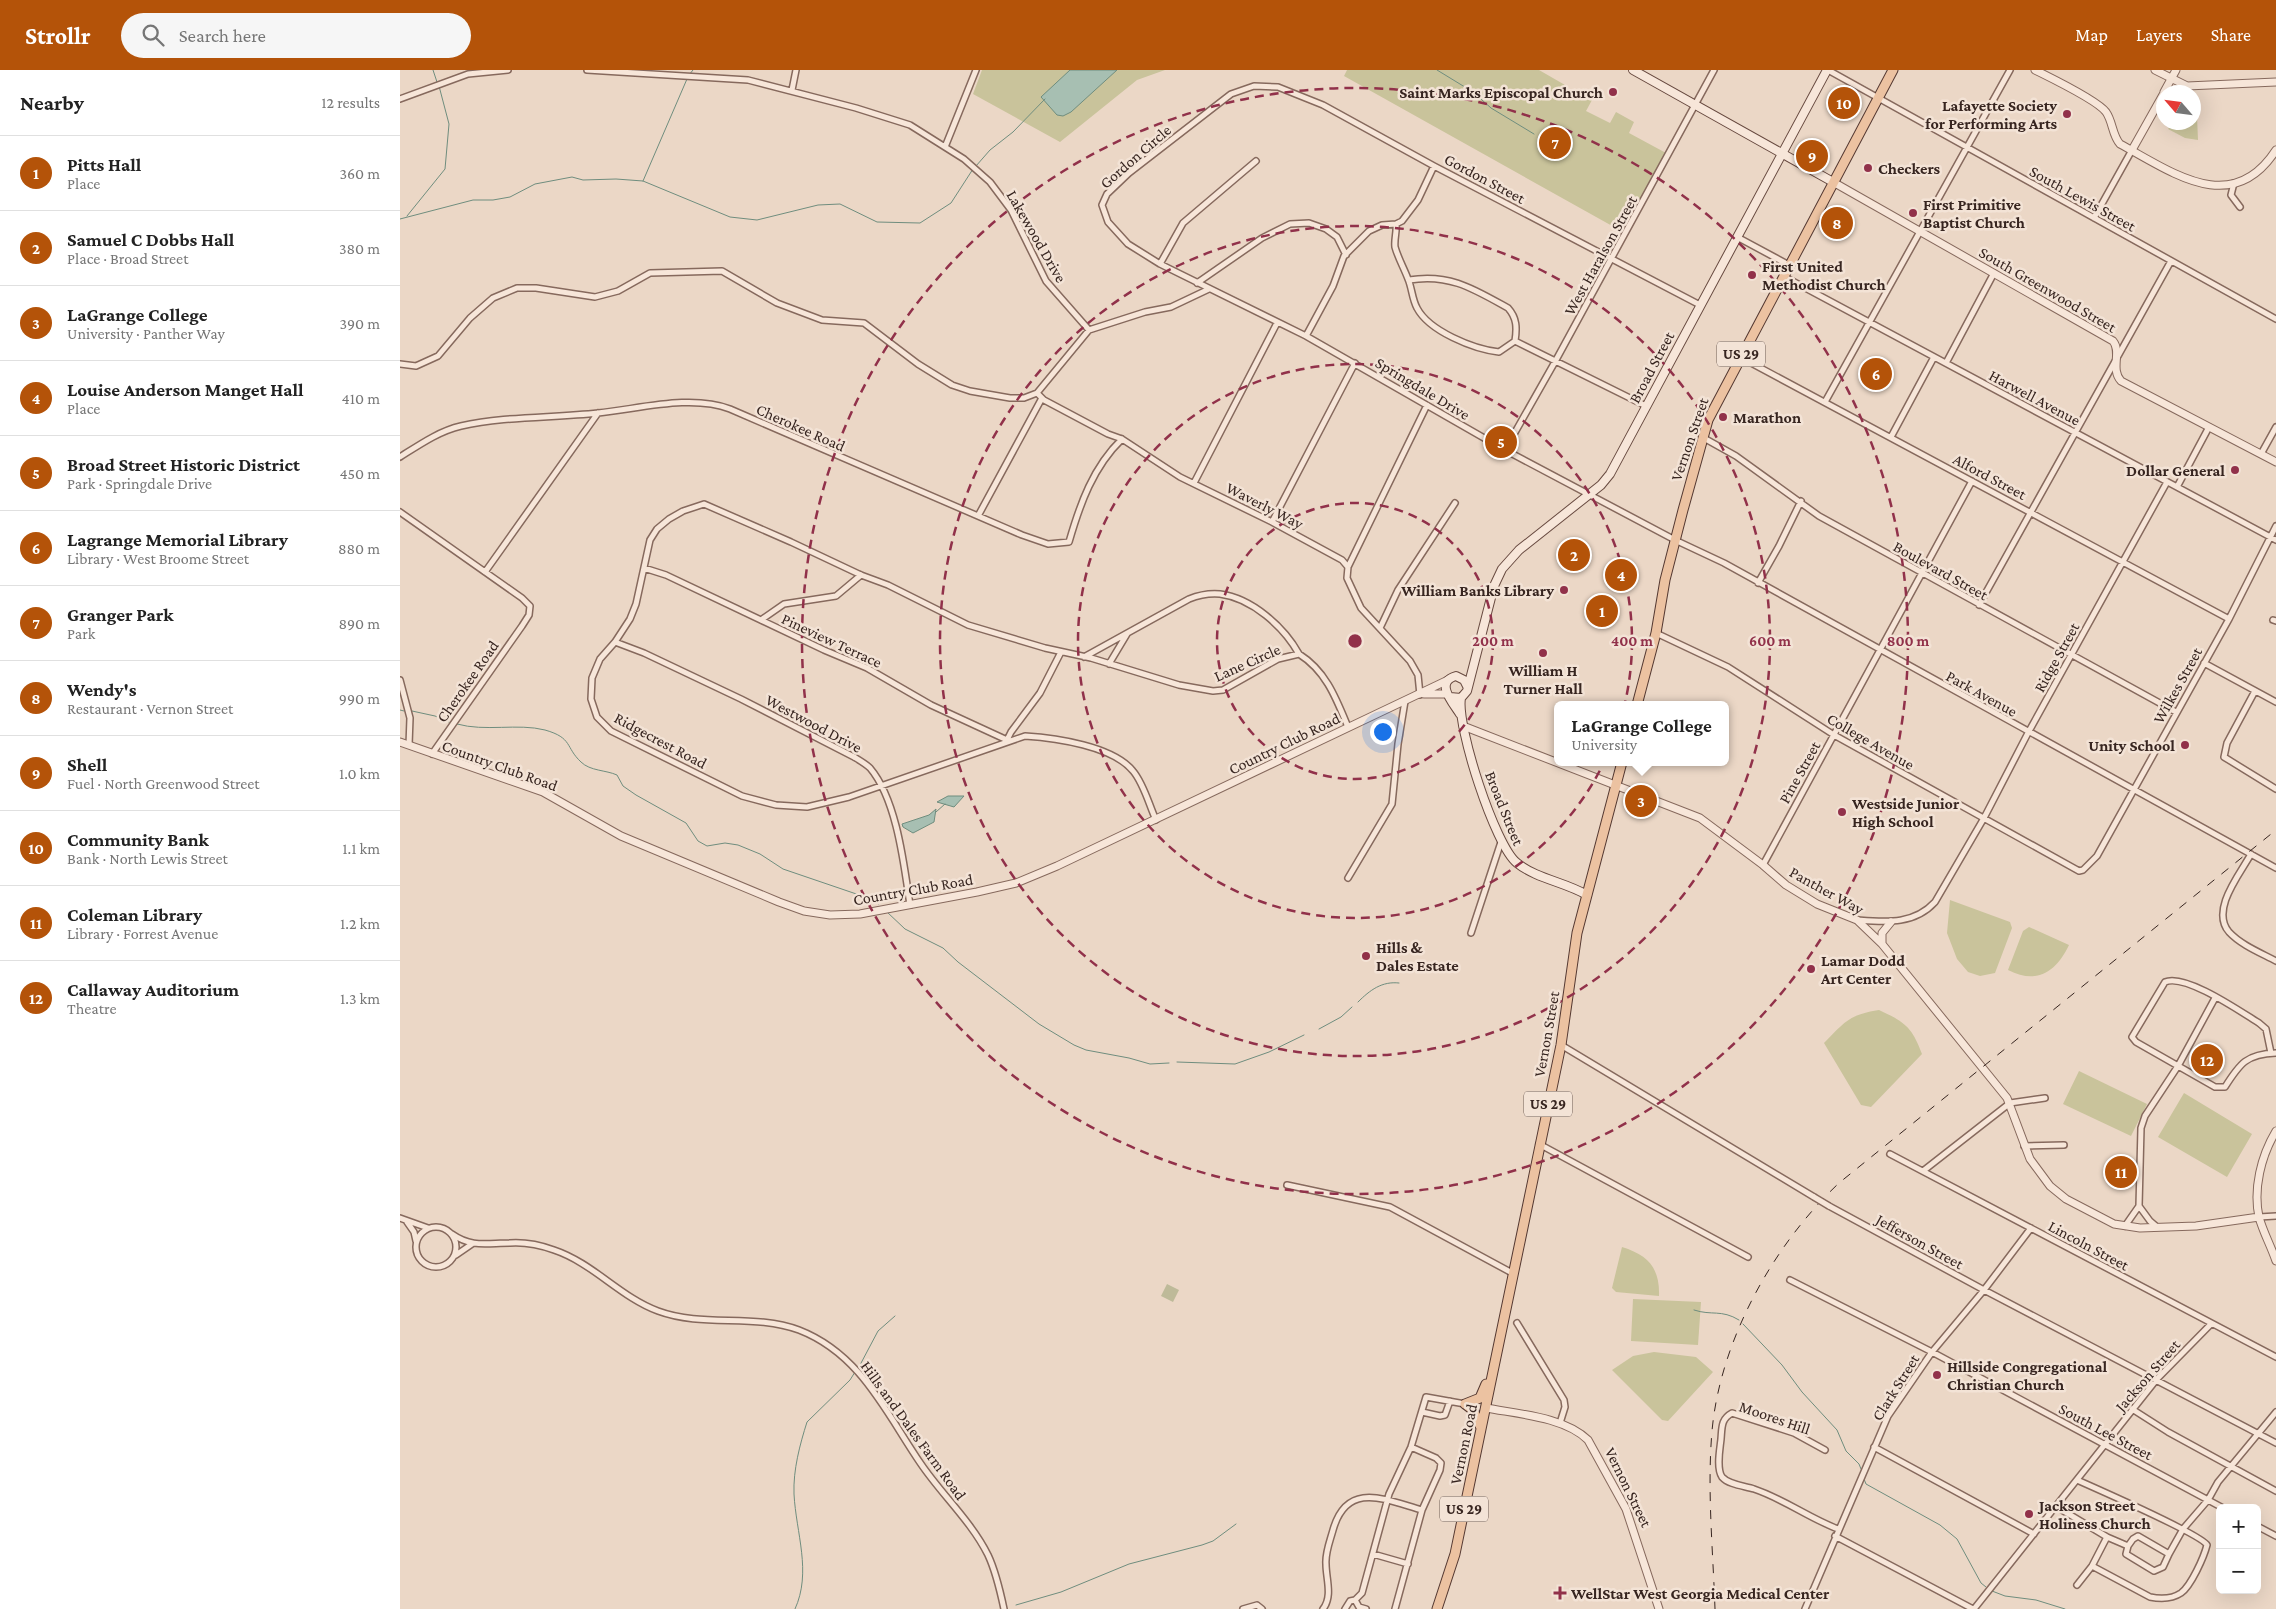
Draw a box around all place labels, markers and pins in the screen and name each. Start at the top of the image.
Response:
place label: Saint Marks Episcopal Church [1399,84,1603,101]
pin: 10 [1828,84,1860,122]
marker: Saint Marks Episcopal Church [1607,86,1619,98]
place label: Lafayette Society for Performing Arts [1925,97,2057,132]
marker: Lafayette Society for Performing Arts [2061,108,2073,120]
pin: 7 [1539,124,1571,162]
pin: 9 [1796,137,1828,175]
place label: Checkers [1878,160,1941,177]
marker: Checkers [1862,162,1874,174]
place label: First Primitive Baptist Church [1923,196,2025,231]
pin: 8 [1821,204,1853,242]
marker: First Primitive Baptist Church [1907,207,1919,219]
place label: First United Methodist Church [1762,258,1886,293]
marker: First United Methodist Church [1746,269,1758,281]
pin: 6 [1860,355,1892,393]
place label: Marathon [1733,409,1801,426]
marker: Marathon [1717,411,1729,423]
pin: 5 [1485,423,1517,461]
place label: Dollar General [2126,462,2225,479]
marker: Dollar General [2229,464,2241,476]
pin: 2 [1558,536,1590,574]
pin: 4 [1605,556,1637,594]
place label: William Banks Library [1400,582,1554,599]
marker: William Banks Library [1558,584,1570,596]
pin: 1 [1586,592,1618,630]
centre of rings [1346,632,1364,650]
marker: William H Turner Hall [1537,647,1549,659]
place label: William H Turner Hall [1503,662,1583,697]
place label: Unity School [2088,737,2175,754]
marker: Unity School [2179,739,2191,751]
pin: 3 [1625,782,1657,820]
place label: Westside Junior High School [1851,795,1960,830]
marker: Westside Junior High School [1836,806,1848,818]
place label: Hills & Dales Estate [1376,939,1459,974]
marker: Hills & Dales Estate [1360,950,1372,962]
place label: Lamar Dodd Art Center [1820,952,1905,987]
marker: Lamar Dodd Art Center [1805,963,1817,975]
pin: 12 [2191,1041,2223,1079]
pin: 11 [2105,1153,2137,1191]
place label: Hillside Congregational Christian Church [1947,1358,2108,1393]
marker: Hillside Congregational Christian Church [1931,1369,1943,1381]
place label: Jackson Street Holiness Church [2037,1497,2151,1532]
marker: Jackson Street Holiness Church [2023,1508,2035,1520]
place label: WellStar West Georgia Medical Center [1570,1585,1830,1602]
marker: WellStar West Georgia Medical Center [1553,1586,1567,1600]

